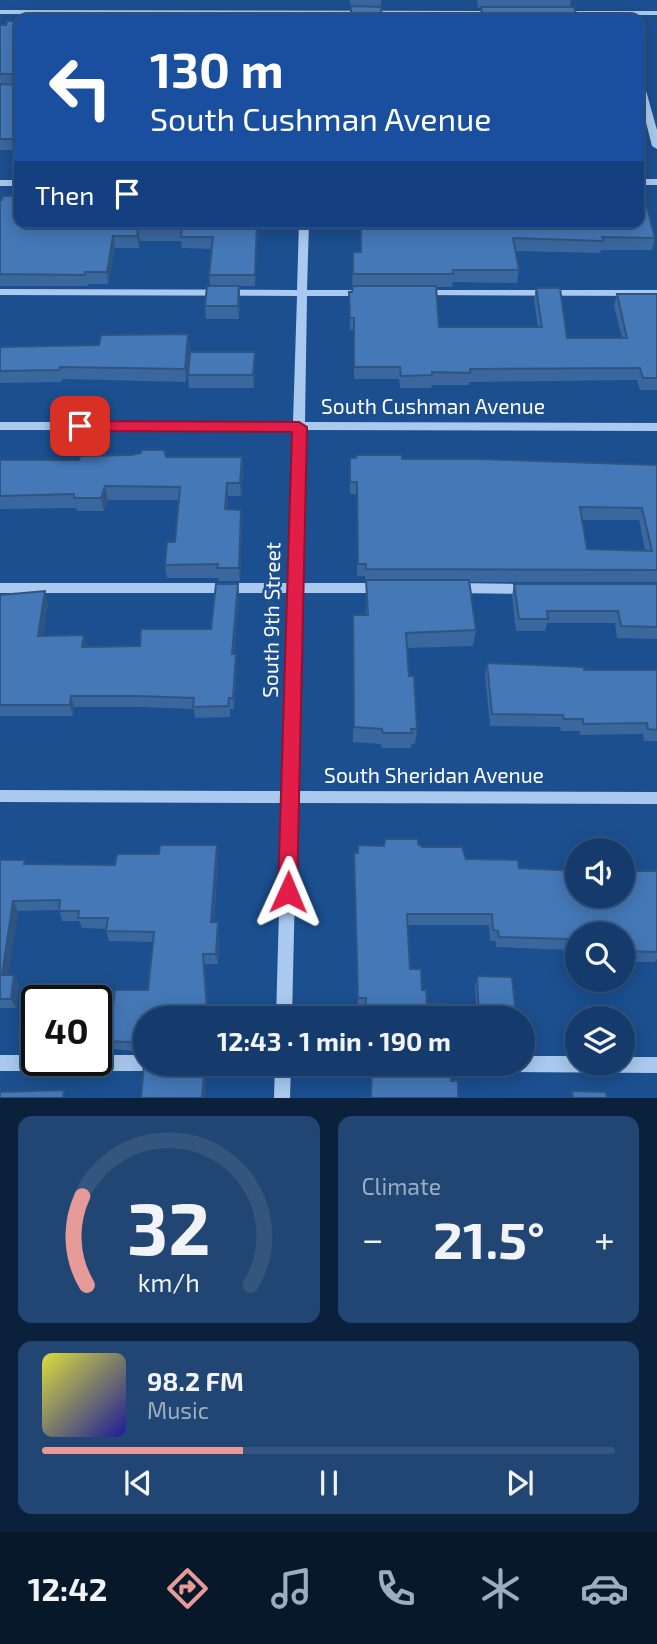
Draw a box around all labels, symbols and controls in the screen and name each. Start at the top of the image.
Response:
text: 130 m [150,39,284,98]
icon: left [35,42,126,133]
text: South Cushman Avenue [150,99,491,137]
icon: arrive [108,175,146,213]
text: Then [35,179,94,210]
street label: South Cushman Avenue [321,393,545,418]
pin [50,396,110,456]
icon: arrive [61,407,99,445]
street label: South 9th Street [257,542,284,698]
street label: South Sheridan Avenue [324,762,544,787]
map controls [565,838,635,1076]
button: sound [565,838,635,908]
position arrow [251,855,325,929]
button: search [565,922,635,992]
speed limit sign: 40 [21,985,112,1076]
button: layers [565,1006,635,1076]
text: 12:43 · 1 min · 190 m [217,1025,451,1056]
text: Climate [362,1172,441,1200]
text: 32 [127,1183,211,1271]
text: 21.5° [433,1207,545,1269]
text: − [362,1215,384,1261]
text: + [594,1215,615,1261]
text: km/h [138,1267,200,1297]
text: 98.2 FM [147,1365,244,1396]
text: Music [147,1396,209,1424]
icon: previous [119,1464,157,1502]
icon: pause [310,1464,348,1502]
icon: next [501,1464,539,1502]
icon: directions [163,1564,212,1613]
icon: music [267,1564,316,1613]
icon: phone [371,1564,420,1613]
icon: climate [476,1564,525,1613]
icon: car [580,1564,629,1613]
text: 12:42 [28,1569,107,1607]

